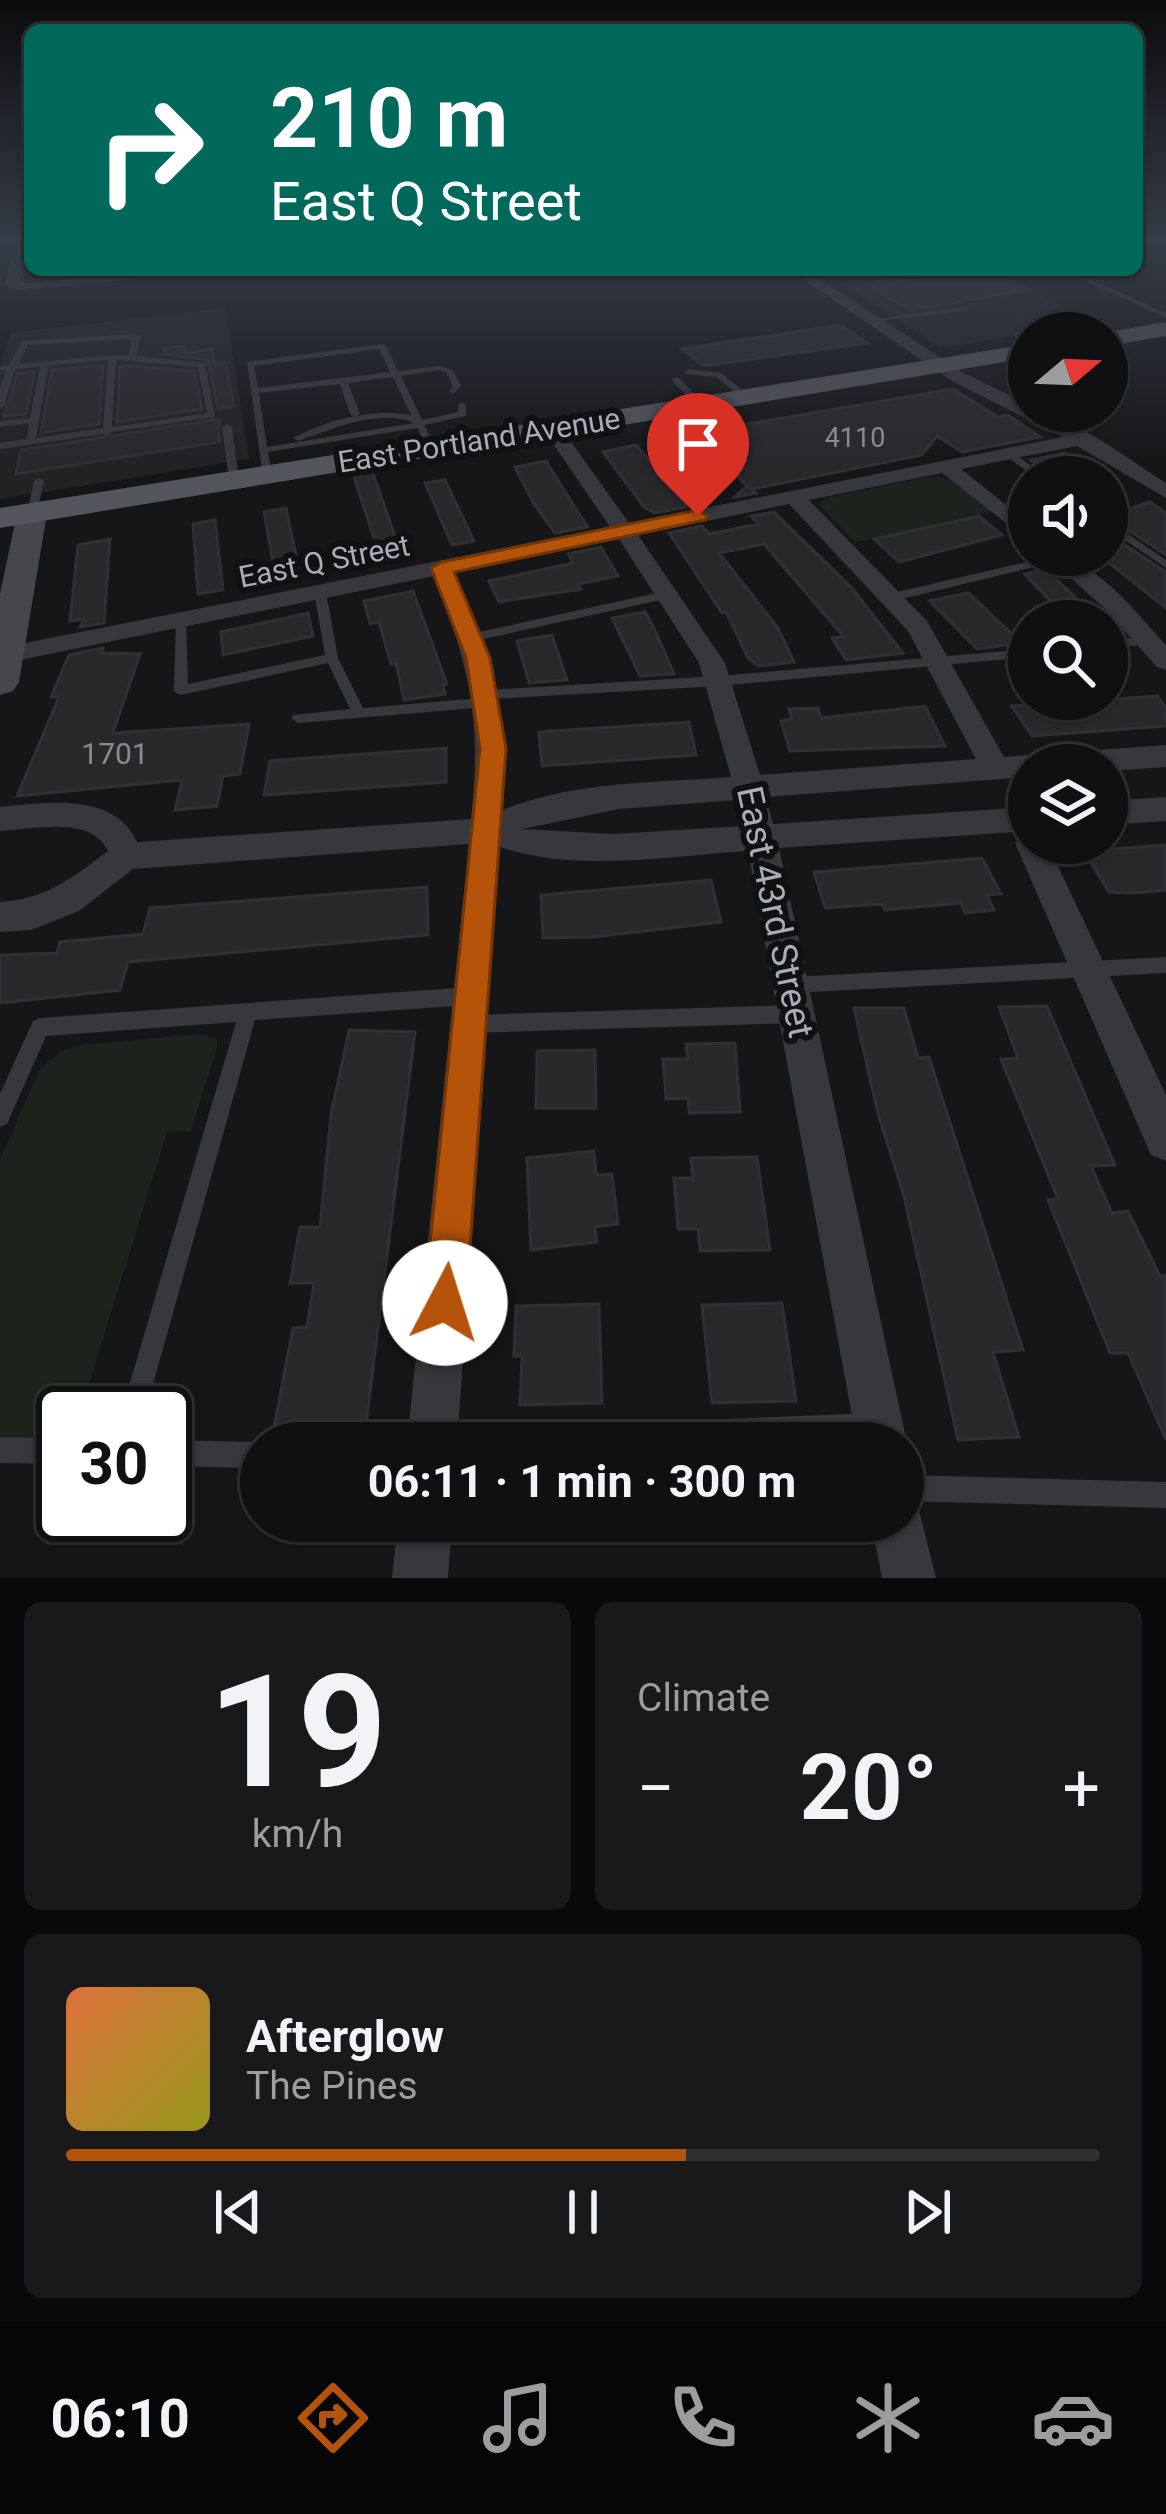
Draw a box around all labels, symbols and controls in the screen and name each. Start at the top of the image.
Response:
text: 210 m [270,69,508,168]
icon: right [72,72,228,228]
text: East Q Street [270,170,582,233]
north arrow [1008,312,1128,432]
map controls [1008,312,1128,864]
pin [647,393,749,516]
street label: East Portland Avenue [335,400,623,480]
icon: arrive [665,411,731,477]
house number: 4110 [825,422,885,454]
button: sound [1008,456,1128,576]
street label: East Q Street [236,527,412,595]
button: search [1008,600,1128,720]
house number: 1701 [81,736,149,771]
button: layers [1008,744,1128,864]
street label: East 43rd Street [728,782,822,1042]
position arrow [382,1240,508,1366]
speed limit sign: 30 [36,1386,192,1542]
text: 06:11 · 1 min · 300 m [368,1455,796,1508]
text: 19 [208,1641,387,1824]
text: Climate [637,1675,770,1721]
text: 20° [799,1736,938,1841]
text: − [637,1750,675,1827]
text: + [1063,1750,1100,1827]
text: km/h [252,1811,343,1857]
text: Afterglow [246,2010,444,2063]
text: The Pines [246,2063,418,2109]
icon: previous [205,2179,271,2245]
icon: pause [550,2179,616,2245]
icon: next [895,2179,961,2245]
icon: directions [291,2376,375,2460]
icon: music [476,2376,560,2460]
icon: phone [661,2376,745,2460]
icon: climate [846,2376,930,2460]
icon: car [1031,2376,1115,2460]
text: 06:10 [51,2387,190,2450]

